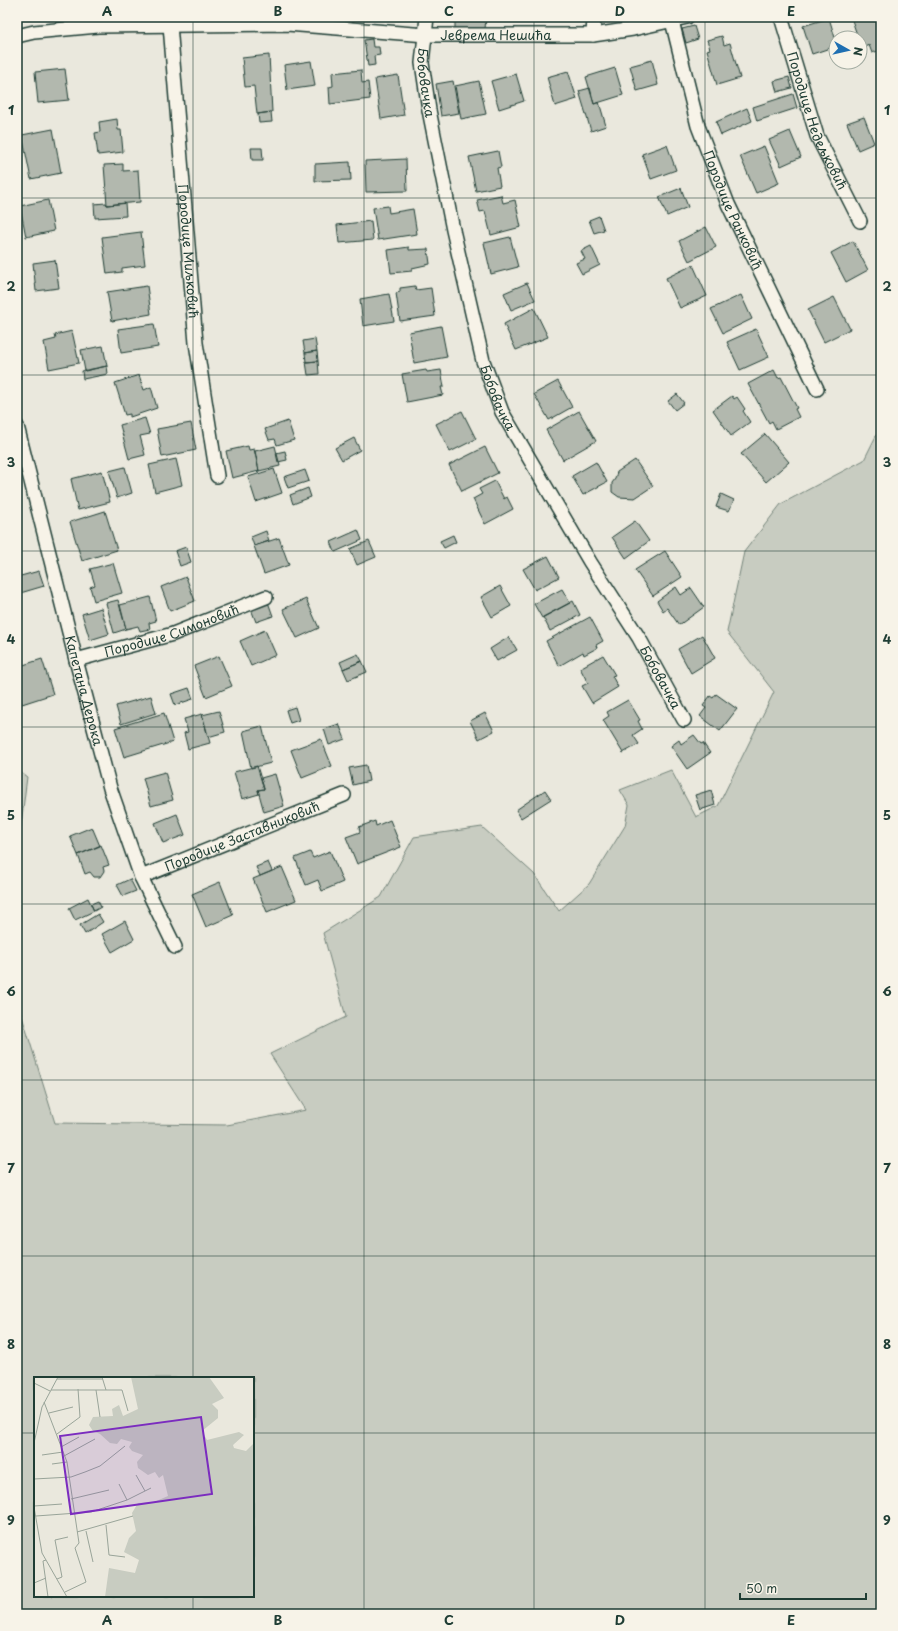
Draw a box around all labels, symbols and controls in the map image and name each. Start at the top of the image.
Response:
text: A [102,1,112,20]
text: B [274,1,283,20]
text: C [444,1,454,20]
text: D [615,1,625,20]
text: E [787,1,795,20]
street label: Јеврема Нешића [440,25,552,44]
north arrow [828,30,868,70]
text: N [849,46,867,57]
street label: Бобовачка [413,47,440,120]
street label: Породице Недељковић [783,49,853,193]
text: 1 [8,100,14,119]
text: 1 [884,100,890,119]
street label: Породице Ранковић [699,147,768,272]
street label: Породице Миљковић [174,184,204,319]
text: 2 [6,276,16,295]
text: 2 [882,276,892,295]
street label: Бобовачка [476,362,521,434]
text: 3 [7,452,16,471]
text: 3 [883,452,892,471]
street label: Породице Симоновић [102,599,241,661]
text: 4 [7,629,16,648]
text: 4 [883,629,892,648]
street label: Капетана Дерока [61,633,109,748]
street label: Бобовачка [636,642,686,713]
street label: Породице Заставниковић [162,796,322,876]
text: 5 [7,805,15,824]
text: 5 [883,805,891,824]
text: 6 [6,981,16,1000]
text: 6 [882,981,892,1000]
text: 7 [7,1158,15,1177]
text: 7 [883,1158,891,1177]
text: 8 [7,1334,15,1353]
text: 8 [883,1334,891,1353]
inset map [34,1377,254,1597]
text: 9 [7,1510,15,1529]
text: 9 [883,1510,891,1529]
scale bar [740,1575,866,1601]
text: 50 m [746,1579,777,1597]
text: A [102,1610,112,1629]
text: B [274,1610,283,1629]
text: C [444,1610,454,1629]
text: D [615,1610,625,1629]
text: E [787,1610,795,1629]

